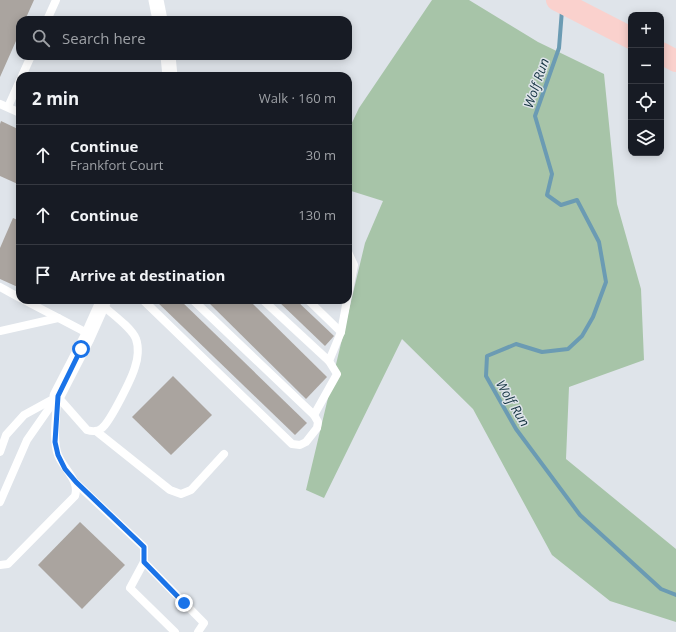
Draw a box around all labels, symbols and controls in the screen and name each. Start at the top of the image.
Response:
map controls [628,12,664,156]
button: + [628,12,664,48]
search box [16,16,352,60]
icon: search [30,27,52,49]
text: Search here [62,28,146,48]
button: − [628,48,664,84]
water label: Wolf Run [519,56,553,110]
button: locate [628,84,664,120]
text: 2 min [32,87,79,110]
text: Walk · 160 m [259,89,336,107]
button: layers [628,120,664,156]
text: Continue [70,136,138,156]
icon: ahead [32,144,54,166]
text: 30 m [306,146,336,164]
text: Frankfort Court [70,156,164,174]
icon: ahead [32,204,54,226]
text: Continue [70,205,138,225]
text: 130 m [298,206,336,224]
icon: arrive [32,264,54,286]
text: Arrive at destination [70,265,225,285]
route start [72,340,90,358]
water label: Wolf Run [492,376,534,430]
route end [175,594,193,612]

